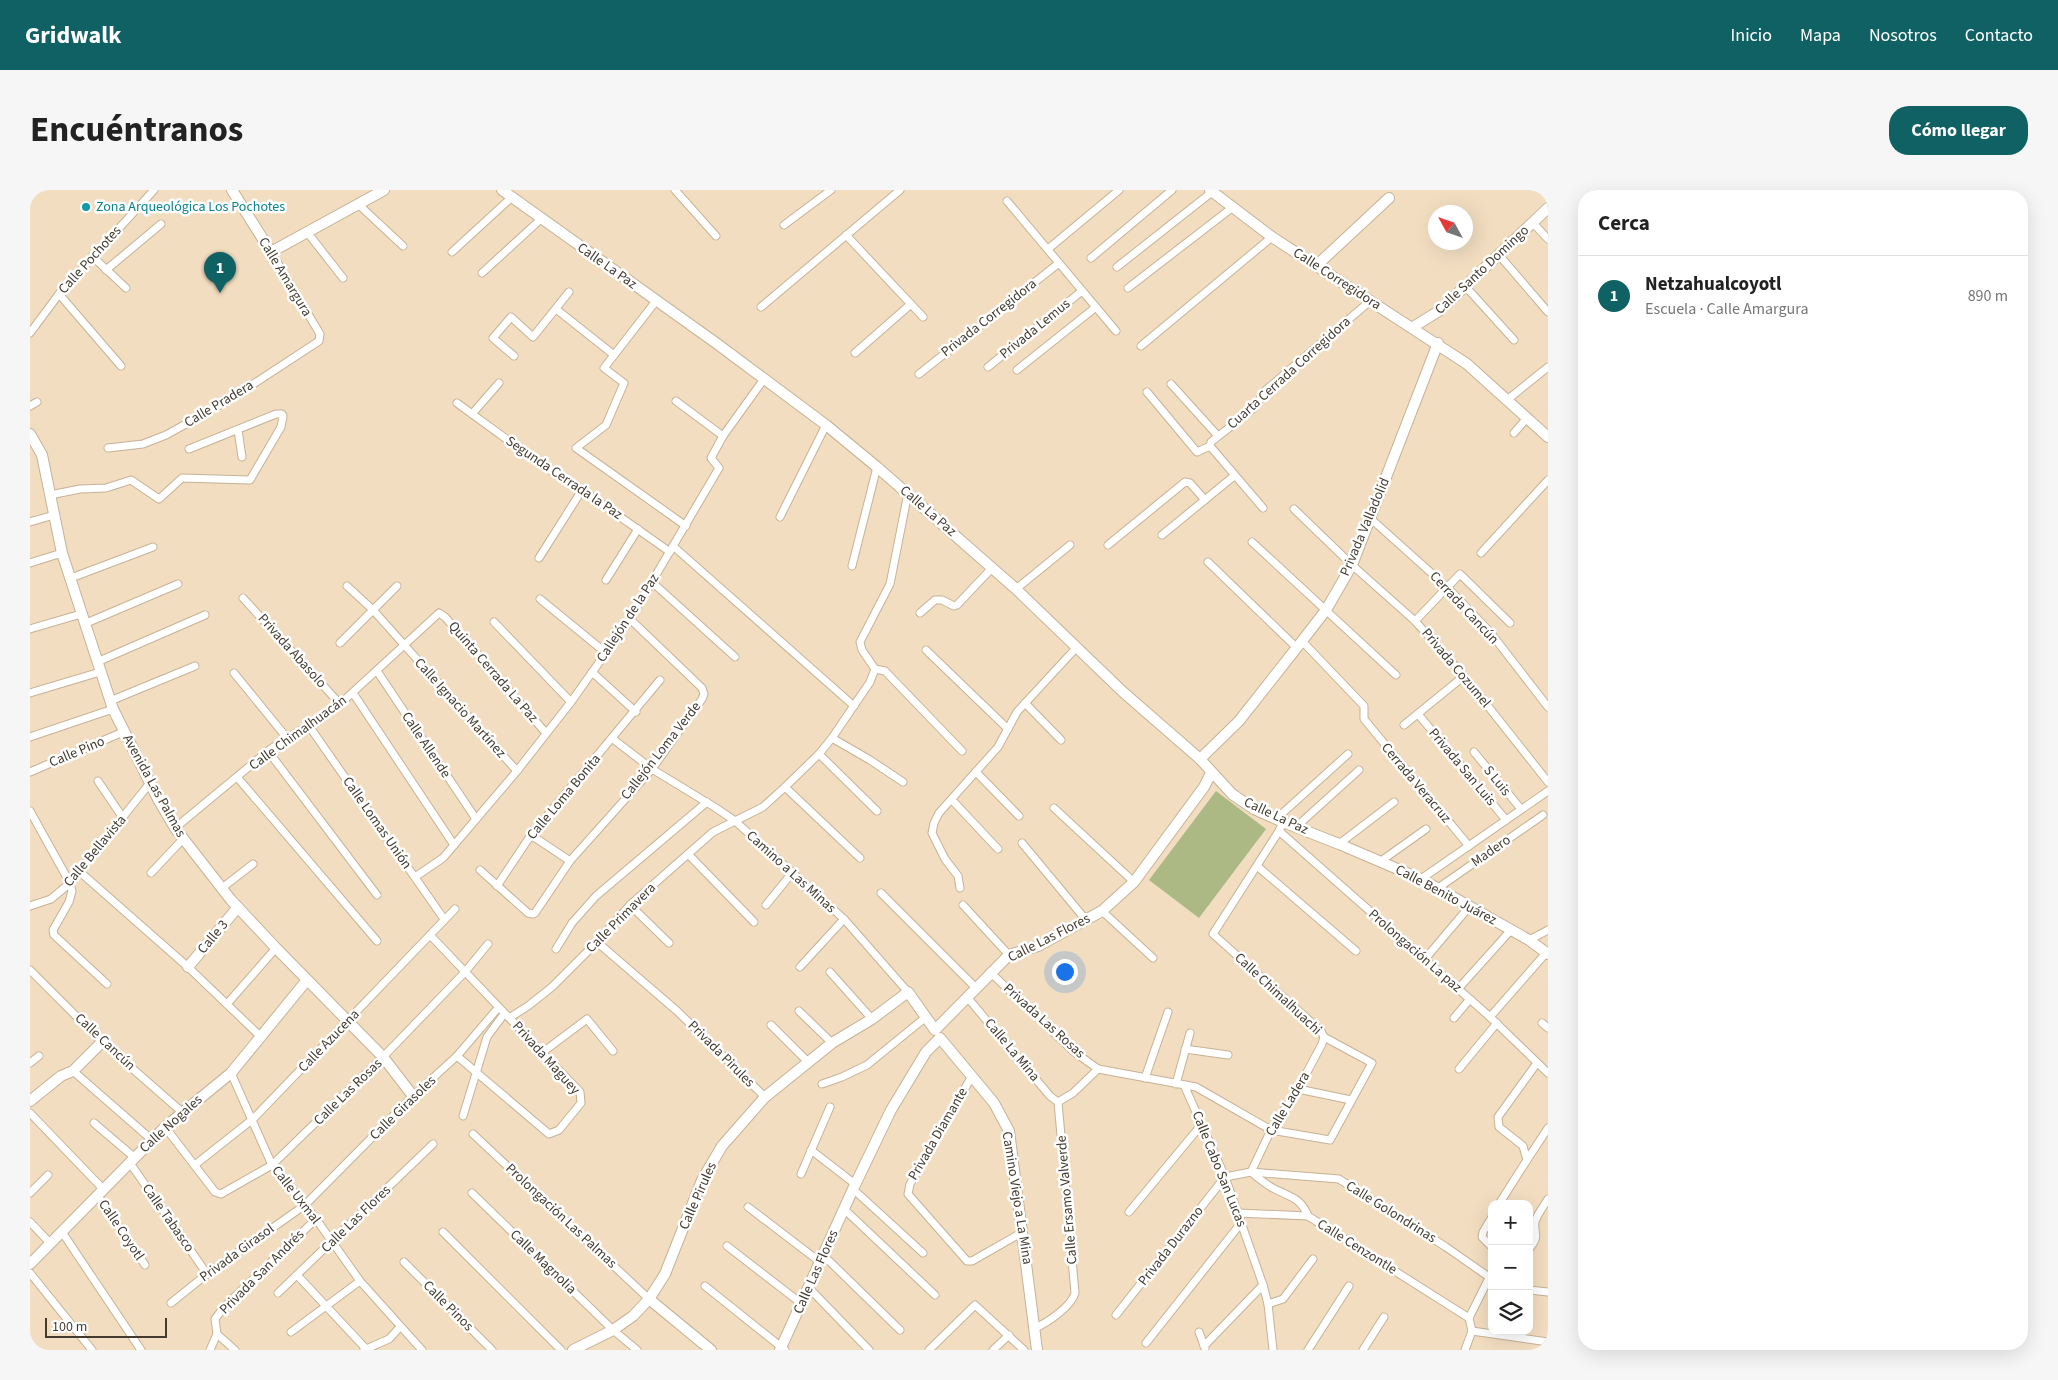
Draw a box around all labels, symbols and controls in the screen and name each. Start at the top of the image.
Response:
text: Gridwalk [25,18,121,53]
text: Inicio [1731,23,1772,48]
text: Mapa [1800,23,1841,48]
text: Nosotros [1869,23,1937,48]
text: Contacto [1965,23,2033,48]
text: Encuéntranos [30,105,243,155]
button: Cómo llegar [1889,106,2028,155]
place label: Zona Arqueológica Los Pochotes [96,197,285,217]
marker: Zona Arqueológica Los Pochotes [80,201,92,213]
north arrow [1428,205,1473,250]
text: Cerca [1598,208,1650,238]
street label: Calle Pochotes [54,221,126,299]
street label: Calle Santo Domingo [1430,221,1534,319]
street label: Calle Amargura [253,234,317,320]
street label: Calle La Paz [573,238,641,294]
street label: Calle Corregidora [1289,243,1385,315]
pin: 1 [204,252,236,293]
text: Netzahualcoyotl [1645,271,1781,298]
street label: Privada Corregidora [937,274,1041,362]
text: 1 [1610,285,1618,307]
text: 890 m [1968,285,2008,307]
street label: Privada Lemus [995,294,1075,364]
text: Escuela · Calle Amargura [1645,298,1809,320]
street label: Cuarta Cerrada Corregidora [1223,312,1355,434]
street label: Calle Pradera [181,375,257,433]
street label: Segunda Cerrada la Paz [502,431,626,525]
street label: Privada Valladolid [1335,475,1395,579]
street label: Calle La Paz [895,481,961,541]
street label: Cerrada Cancún [1425,567,1503,649]
street label: Callejón de la Paz [592,570,664,666]
street label: Privada Abasolo [253,609,331,693]
street label: Quinta Cerrada La Paz [443,617,543,727]
street label: Privada Cozumel [1417,624,1495,712]
street label: Calle Ignacio Martínez [410,654,510,762]
street label: Calle Chimalhuacán [245,691,351,775]
street label: Callejón Loma Verde [616,698,706,804]
street label: Calle Allende [396,708,456,782]
street label: Privada San Luis [1424,724,1501,810]
street label: Calle Pino [46,731,108,773]
street label: Avenida Las Palmas [117,731,191,841]
street label: Cerrada Veracruz [1376,739,1456,828]
street label: Calle Loma Bonita [522,750,606,844]
street label: S Luis [1479,762,1516,801]
street label: Calle Lomas Unión [338,773,416,873]
street label: Calle La Paz [1241,792,1312,840]
street label: Calle Bellavista [59,811,131,891]
street label: Camino a Las Minas [742,826,840,918]
street label: Madero [1467,830,1515,872]
street label: Calle Benito Juárez [1392,860,1500,930]
street label: Calle Primavera [581,878,661,958]
street label: Prolongación La paz [1364,905,1466,997]
street label: Calle Las Flores [1004,909,1094,967]
street label: Calle 3 [193,916,233,958]
street label: Calle Chimalhuachi [1230,948,1326,1040]
your location [1052,959,1078,985]
street label: Privada Las Rosas [999,979,1089,1063]
street label: Calle Azucena [294,1005,364,1077]
street label: Calle Cancún [70,1009,140,1075]
street label: Calle La Mina [980,1014,1044,1086]
street label: Privada Pirules [683,1016,759,1092]
street label: Privada Maguey [508,1017,585,1099]
street label: Calle Las Rosas [309,1054,387,1130]
street label: Calle Ladera [1261,1068,1315,1140]
street label: Calle Girasoles [365,1071,441,1145]
street label: Privada Diamante [903,1084,973,1184]
street label: Calle Nogales [135,1090,207,1158]
street label: Calle Cabo San Lucas [1187,1108,1251,1230]
street label: Camino Viejo a La Mina [997,1130,1037,1266]
street label: Calle Ersamo Valverde [1051,1135,1083,1265]
street label: Prolongación Las Palmas [501,1159,621,1273]
street label: Calle Pirules [674,1159,722,1233]
street label: Calle Uxmal [267,1162,325,1229]
street label: Calle Golondrinas [1342,1176,1440,1248]
street label: Calle Tabasco [137,1180,199,1256]
street label: Calle Las Flores [317,1180,395,1257]
street label: Calle Coyotl [93,1196,149,1265]
map controls [1488,1200,1533,1335]
button: + [1488,1200,1533,1245]
street label: Privada Durazno [1134,1202,1208,1290]
street label: Calle Cenzontle [1313,1214,1401,1280]
street label: Privada Girasol [196,1219,279,1287]
street label: Privada San Andrés [215,1225,309,1319]
street label: Calle Magnolia [505,1225,581,1299]
street label: Calle Las Flores [789,1227,844,1317]
button: − [1488,1245,1533,1290]
street label: Calle Pinos [418,1276,478,1336]
button: layers [1488,1290,1533,1335]
scale bar [45,1315,168,1338]
text: 100 m [52,1317,87,1337]

